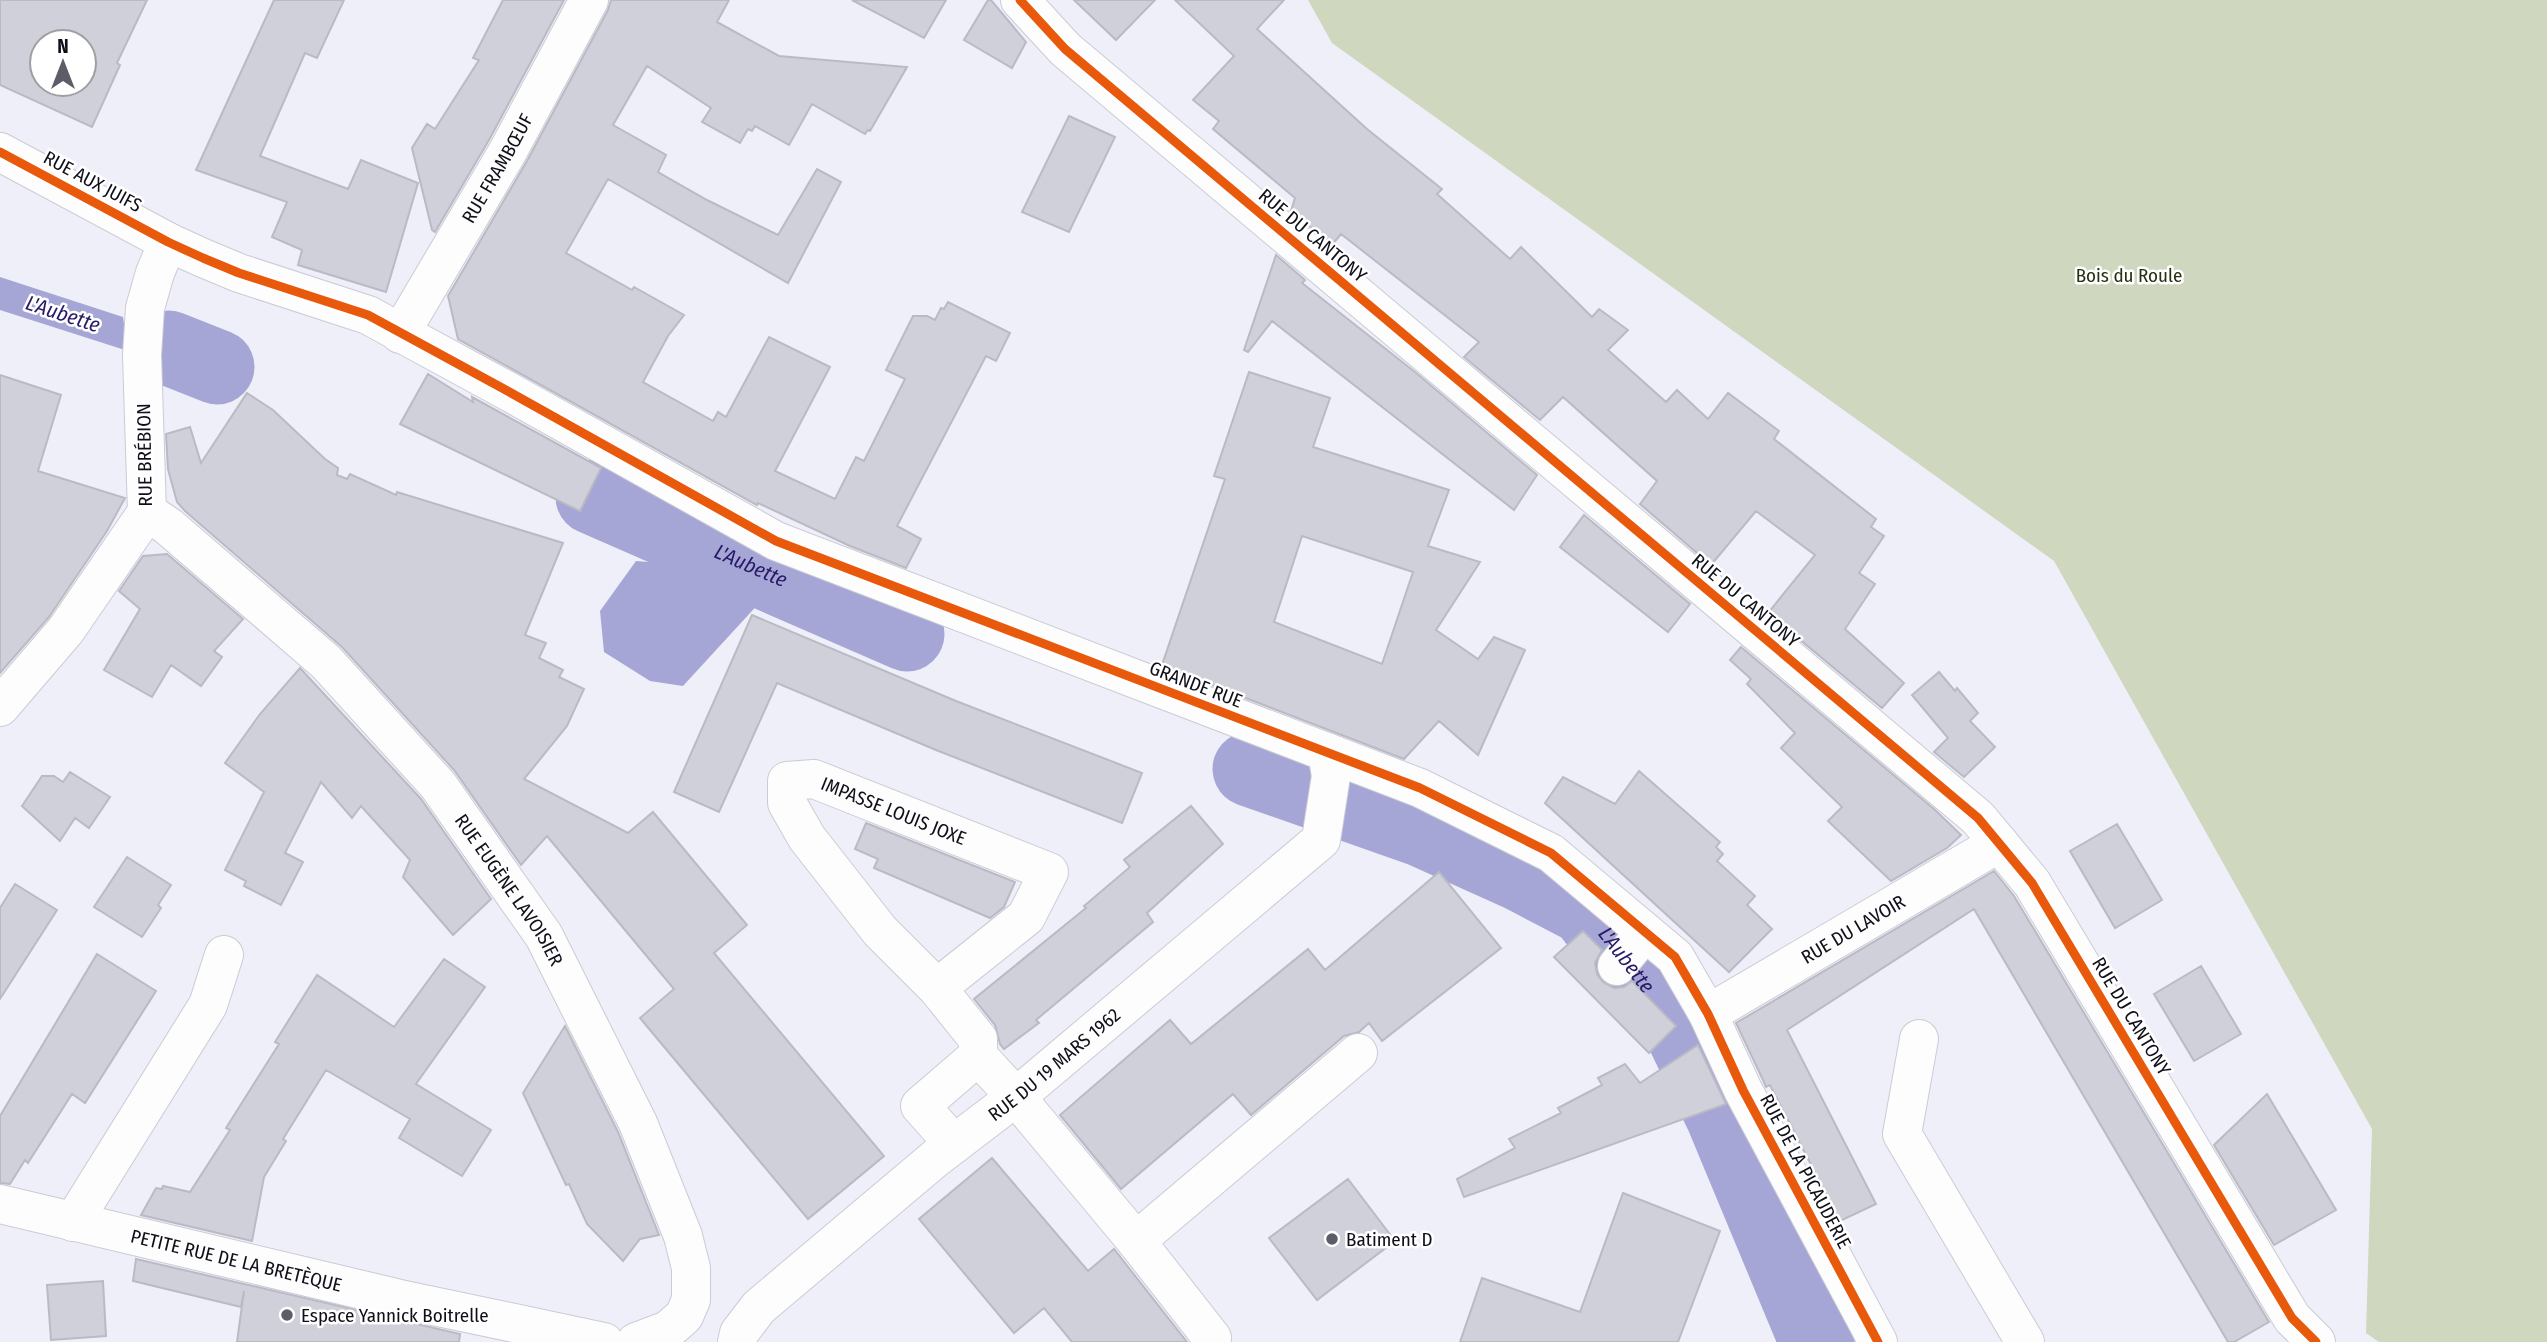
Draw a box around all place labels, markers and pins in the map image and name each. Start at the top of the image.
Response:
place label: Batiment D [1346,1228,1432,1251]
marker: Batiment D [1324,1231,1340,1247]
place label: Espace Yannick Boitrelle [301,1304,489,1327]
marker: Espace Yannick Boitrelle [279,1307,295,1323]

